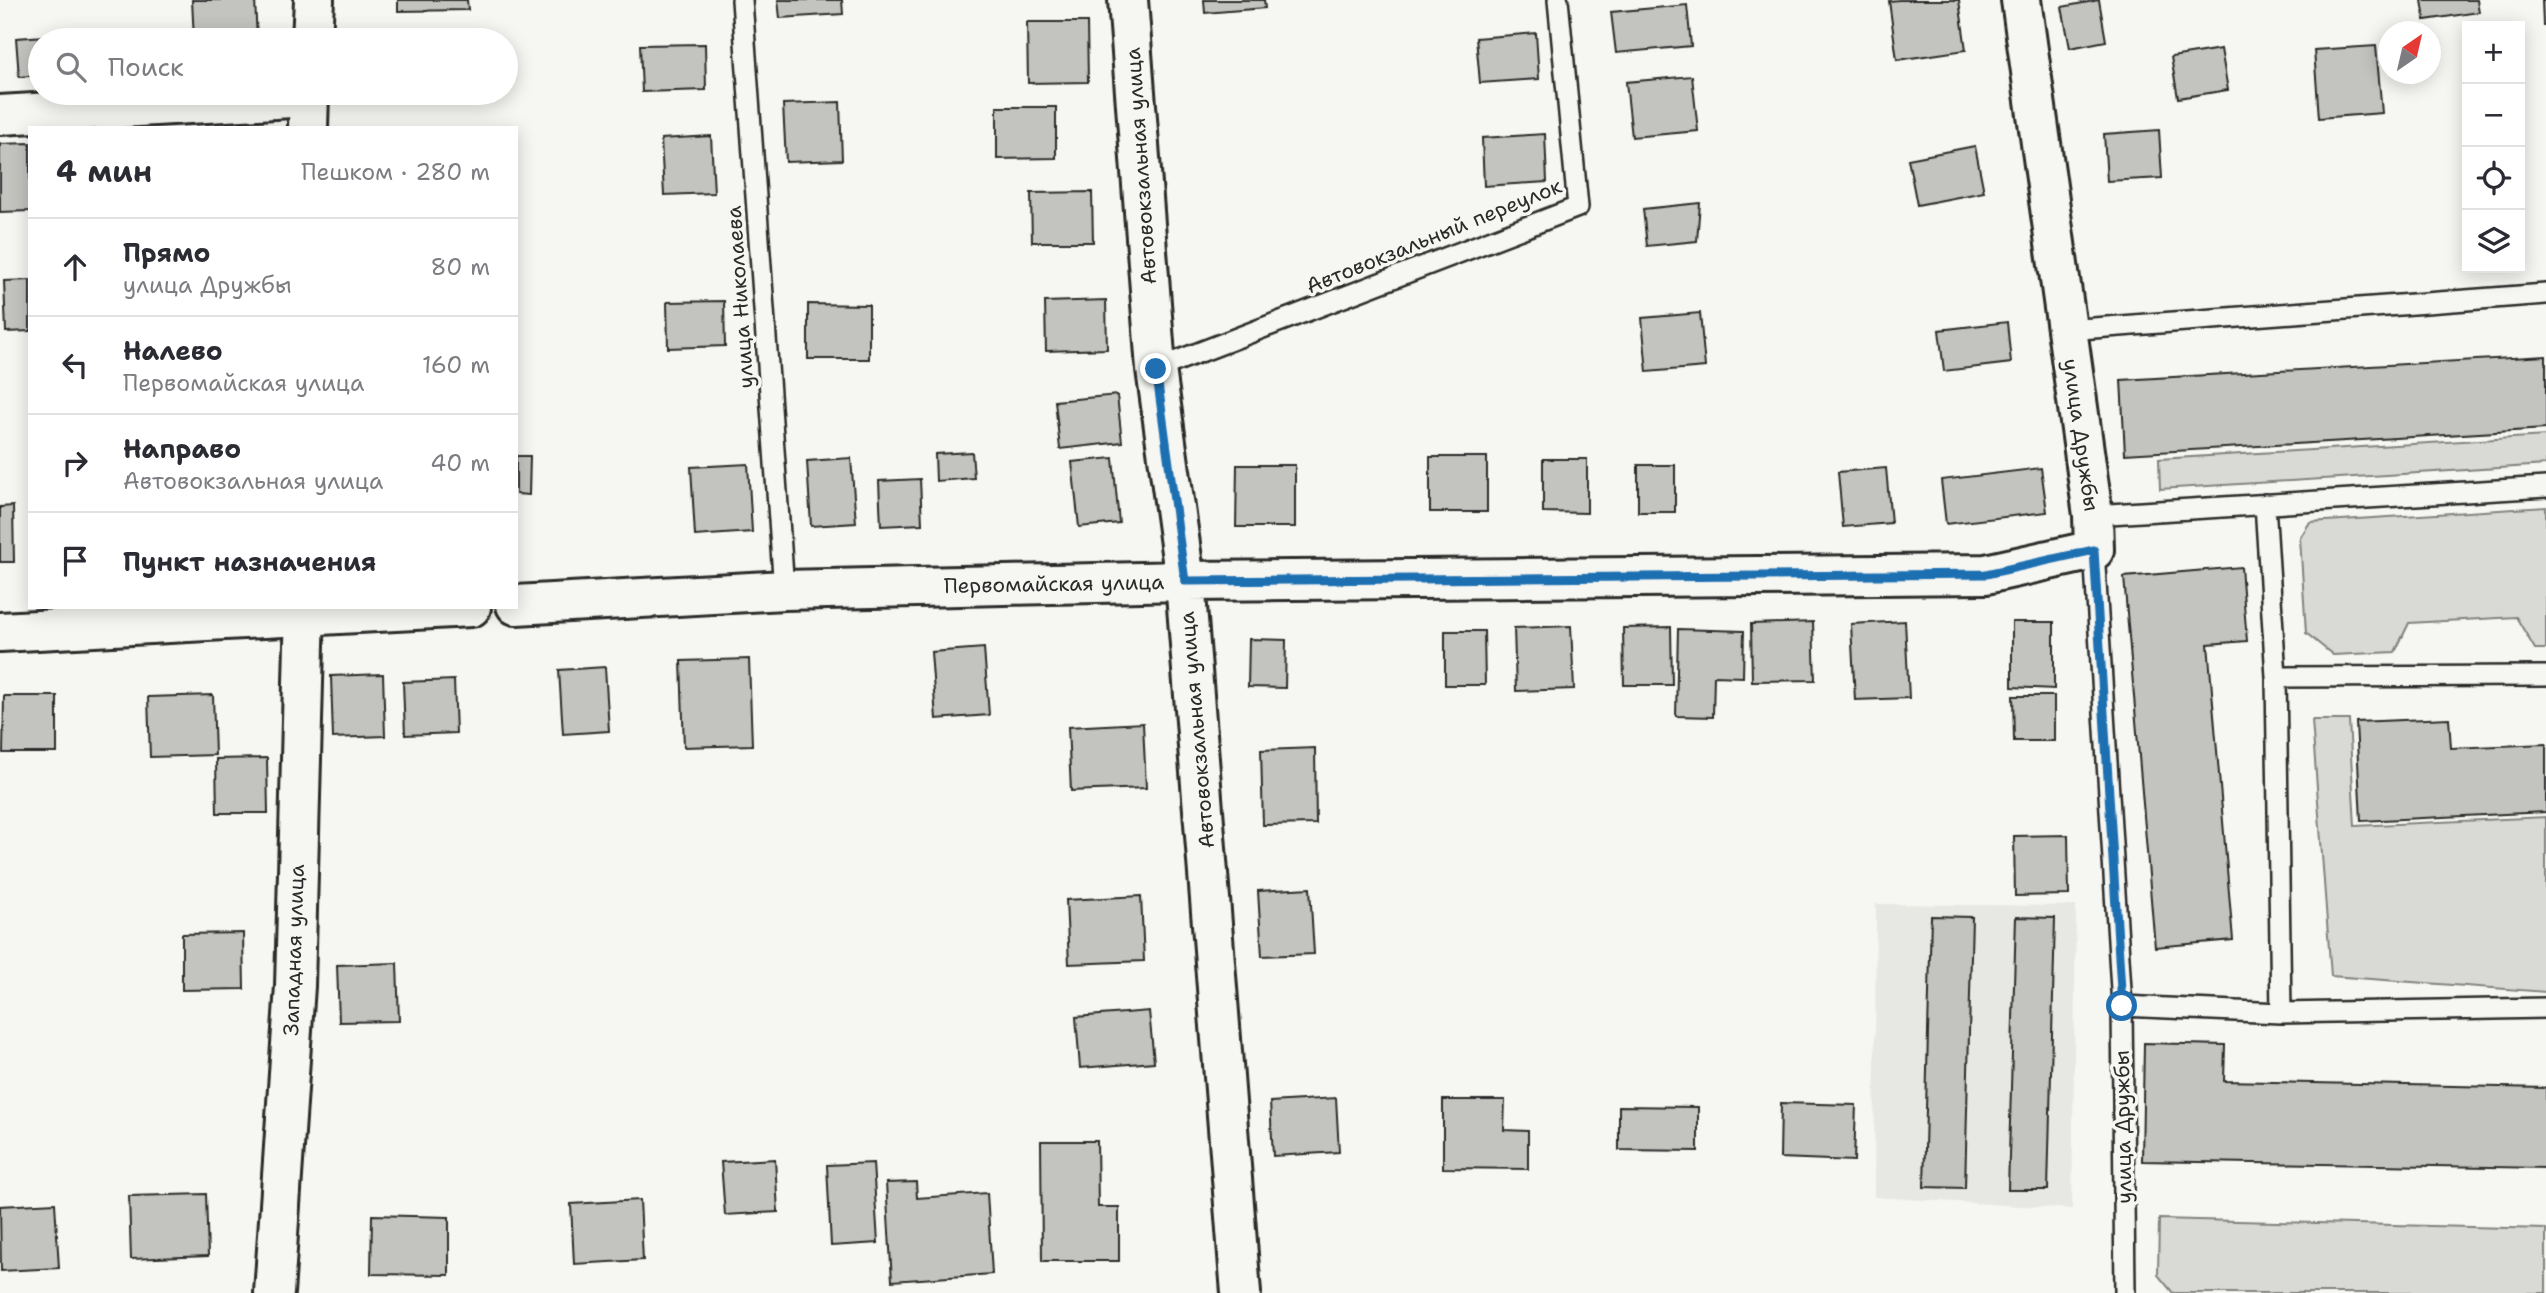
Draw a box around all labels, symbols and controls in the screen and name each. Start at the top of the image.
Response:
north arrow [2378,21,2441,84]
map controls [2462,21,2525,273]
button: + [2462,21,2525,84]
search box [28,28,518,105]
street label: Автовокзальная улица [1119,46,1163,286]
icon: search [52,48,90,86]
text: Поиск [108,49,184,84]
button: − [2462,84,2525,147]
button: locate [2462,147,2525,210]
text: 4 мин [56,151,152,192]
text: Пешком · 280 m [301,157,490,187]
street label: Автовокзальный переулок [1302,172,1566,300]
street label: улица Николаева [720,205,760,389]
button: layers [2462,210,2525,273]
text: Прямо [123,235,211,270]
icon: ahead [56,248,94,286]
text: 80 m [431,252,490,282]
text: улица Дружбы [123,270,292,300]
text: Налево [123,333,223,368]
icon: left [56,346,94,384]
text: 160 m [422,350,490,380]
route end [1140,353,1171,384]
street label: улица Дружбы [2056,357,2106,513]
text: Первомайская улица [123,368,364,398]
text: Направо [123,431,241,466]
icon: right [56,444,94,482]
text: 40 m [430,448,490,478]
text: Автовокзальная улица [123,466,383,496]
icon: arrive [56,542,94,580]
text: Пункт назначения [123,544,376,579]
street label: Первомайская улица [944,568,1164,600]
street label: Автовокзальная улица [1173,610,1221,850]
street label: Западная улица [277,864,311,1036]
route start [2106,990,2137,1021]
street label: улица Дружбы [2108,1050,2138,1204]

